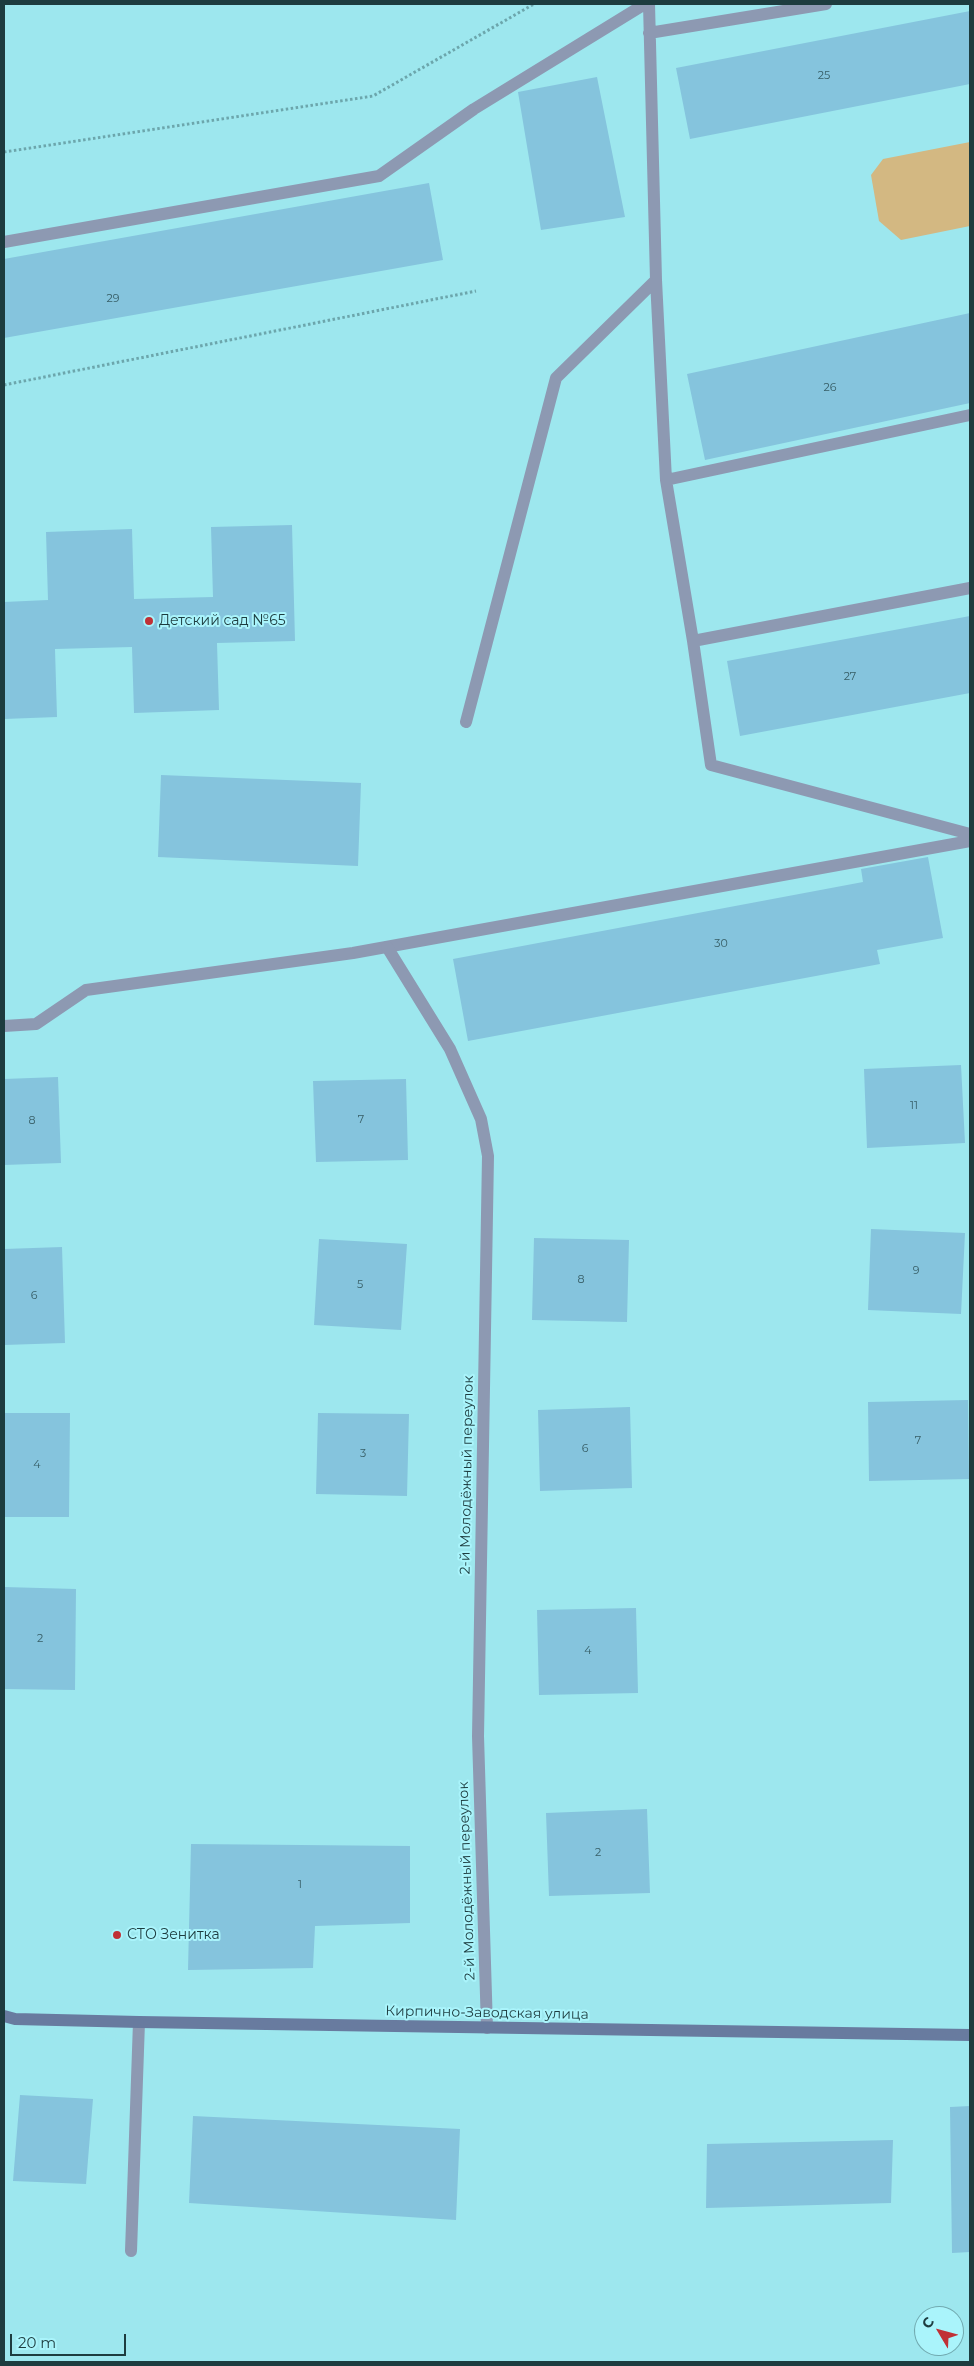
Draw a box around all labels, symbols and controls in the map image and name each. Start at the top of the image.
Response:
house number: 25 [818,69,830,83]
house number: 29 [107,292,119,306]
house number: 26 [824,381,836,395]
place label: Детский сад №65 [159,613,286,629]
marker: Детский сад №65 [143,615,155,627]
house number: 27 [844,670,856,684]
house number: 30 [714,937,728,951]
house number: 11 [910,1099,918,1113]
house number: 7 [358,1113,364,1127]
house number: 8 [28,1114,36,1128]
house number: 9 [913,1264,919,1278]
house number: 8 [577,1273,585,1287]
house number: 5 [357,1278,363,1292]
house number: 6 [31,1289,37,1303]
street label: 2-й Молодёжный переулок [457,1375,477,1575]
house number: 7 [915,1434,921,1448]
house number: 6 [582,1442,588,1456]
house number: 3 [360,1447,366,1461]
house number: 4 [33,1458,41,1472]
house number: 2 [37,1632,43,1646]
house number: 4 [584,1644,592,1658]
street label: 2-й Молодёжный переулок [455,1781,479,1981]
house number: 2 [595,1846,601,1860]
house number: 1 [298,1878,302,1892]
place label: СТО Зенитка [127,1927,220,1943]
marker: СТО Зенитка [111,1929,123,1941]
street label: Кирпично-Заводская улица [385,2003,589,2023]
north arrow [914,2306,964,2356]
text: С [918,2313,938,2332]
scale bar [12,2324,129,2356]
text: 20 m [18,2333,56,2352]

